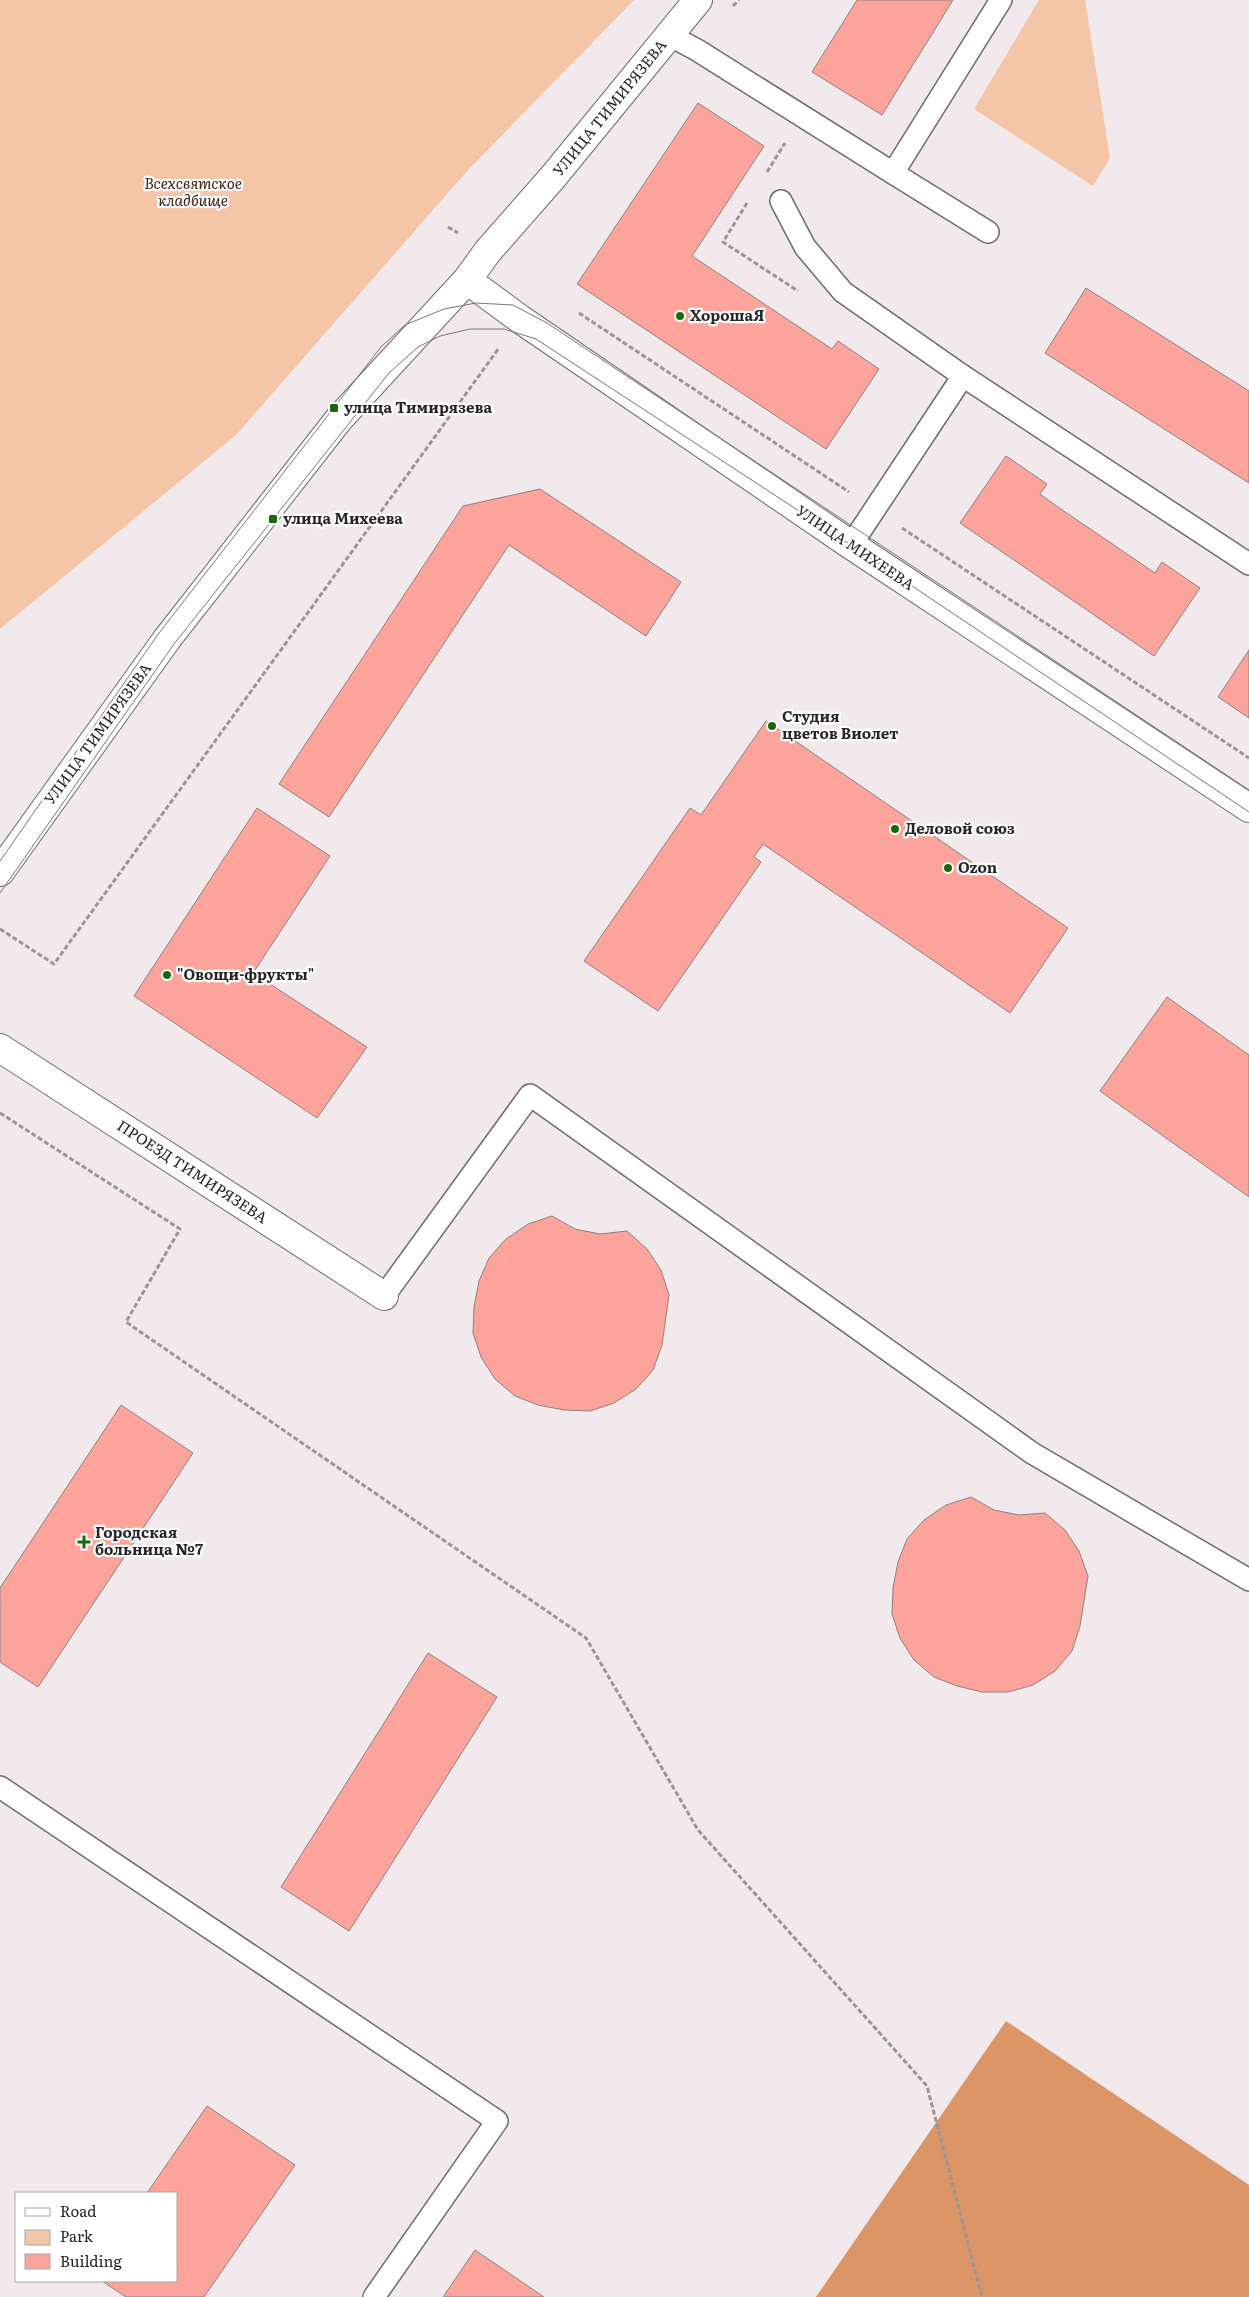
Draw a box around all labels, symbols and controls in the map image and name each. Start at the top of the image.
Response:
street label: УЛИЦА ТИМИРЯЗЕВА [546,34,671,180]
park label: Всехсвятское кладбище [144,171,242,211]
place label: ХорошаЯ [690,303,764,326]
marker: ХорошаЯ [674,310,686,322]
place label: улица Тимирязева [344,395,493,418]
marker: улица Тимирязева [328,402,340,414]
street label: УЛИЦА МИХЕЕВА [792,499,920,595]
place label: улица Михеева [283,506,403,529]
marker: улица Михеева [267,513,279,525]
street label: УЛИЦА ТИМИРЯЗЕВА [37,658,156,809]
place label: Студия цветов Виолет [782,704,899,744]
marker: Студия цветов Виолет [766,720,778,732]
place label: Деловой союз [905,816,1015,839]
marker: Деловой союз [889,823,901,835]
place label: Ozon [958,855,998,878]
marker: Ozon [942,862,954,874]
place label: "Овощи-фрукты" [177,962,314,985]
marker: "Овощи-фрукты" [161,969,173,981]
street label: ПРОЕЗД ТИМИРЯЗЕВА [113,1113,273,1228]
place label: Городская больница №7 [95,1520,204,1560]
marker: Городская больница №7 [77,1535,91,1549]
legend [15,2192,178,2282]
text: Road [60,2199,96,2222]
text: Park [60,2224,94,2247]
text: Building [60,2249,122,2272]

